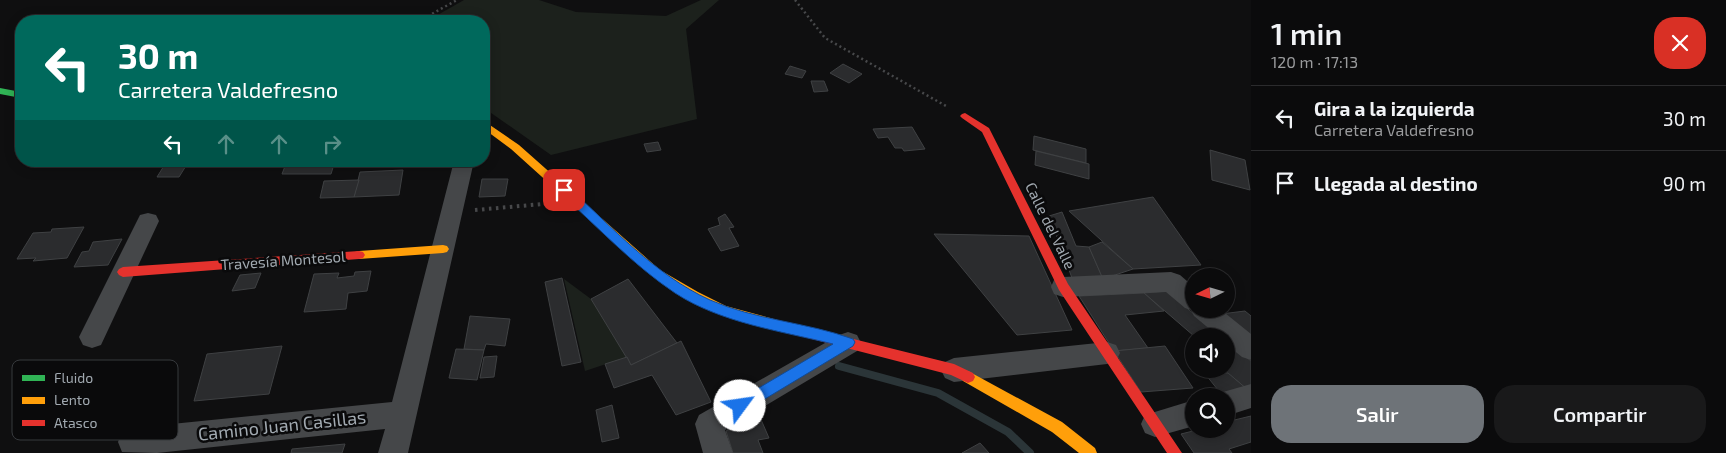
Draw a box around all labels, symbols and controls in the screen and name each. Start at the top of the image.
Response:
text: 1 min [1271,15,1342,51]
button: close [1654,17,1706,69]
text: 30 m [118,34,198,76]
icon: left [35,35,100,100]
text: 120 m · 17:13 [1271,52,1358,71]
text: Carretera Valdefresno [118,76,338,102]
text: Gira a la izquierda [1314,97,1475,120]
icon: left [1271,104,1299,132]
text: 30 m [1663,107,1706,130]
text: Carretera Valdefresno [1314,120,1474,139]
icon: left [159,130,187,158]
icon: ahead [212,130,240,158]
icon: ahead [265,130,293,158]
icon: right [318,130,346,158]
pin [543,169,585,211]
icon: arrive [1271,169,1299,197]
text: Llegada al destino [1314,172,1478,195]
text: 90 m [1663,172,1706,195]
icon: arrive [550,176,578,204]
street label: Calle del Valle [1022,179,1080,272]
street label: Travesía Montesol [220,247,347,273]
north arrow [1185,268,1235,318]
map controls [1185,268,1235,438]
button: sound [1185,328,1235,378]
legend [12,360,178,440]
text: Fluido [54,369,93,386]
position arrow [713,379,765,431]
button: Salir [1271,385,1484,443]
button: Compartir [1494,385,1706,443]
button: search [1185,388,1235,438]
text: Lento [54,391,90,408]
street label: Camino Juan Casillas [197,405,367,445]
text: Atasco [54,414,97,431]

